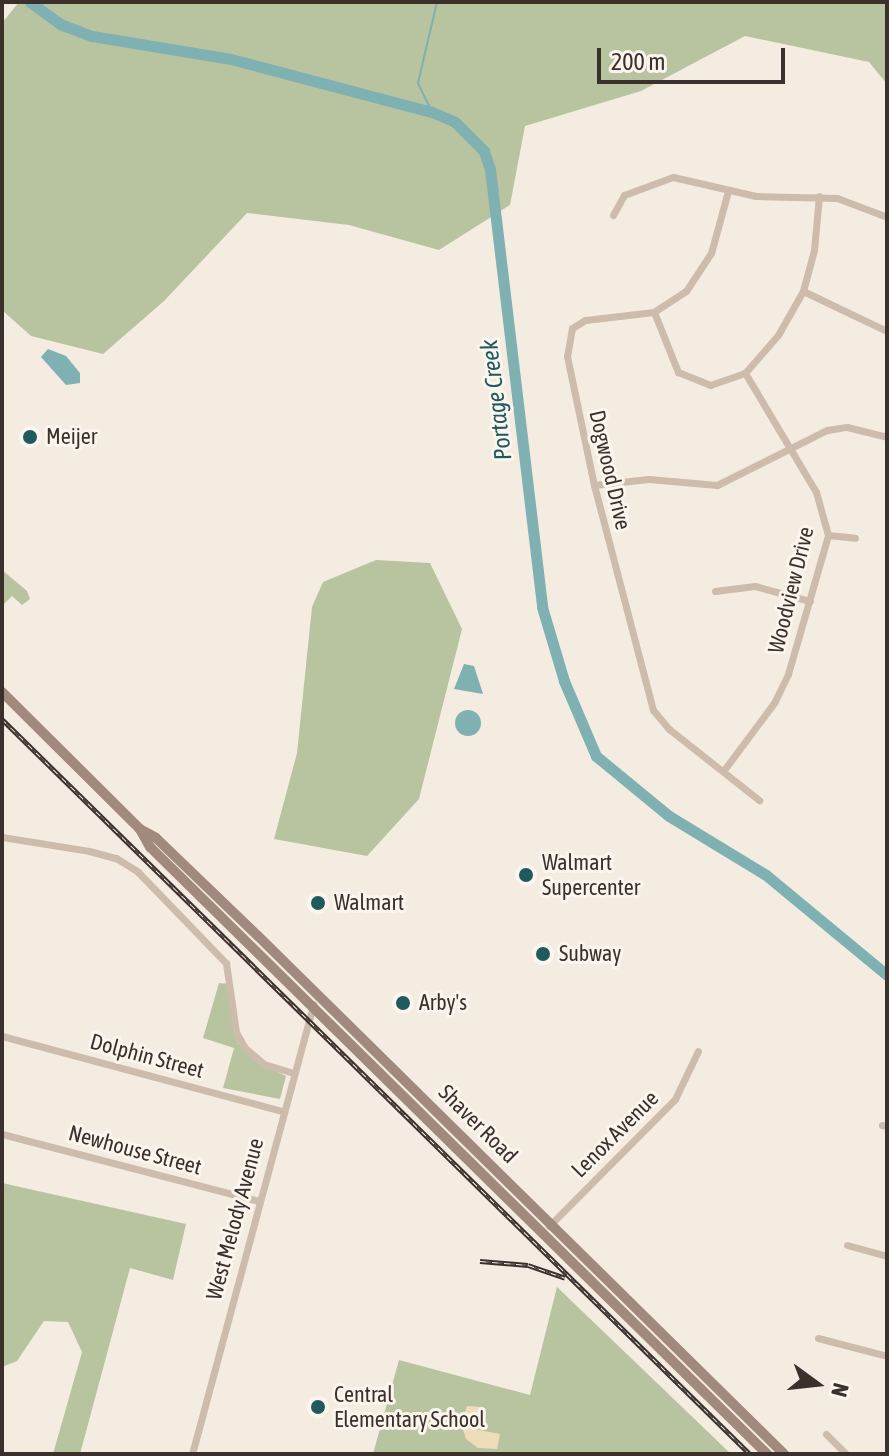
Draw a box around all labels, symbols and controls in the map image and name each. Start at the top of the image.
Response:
scale bar [601,32,789,82]
text: 200 m [611,48,665,75]
water label: Portage Creek [474,338,518,462]
street label: Dogwood Drive [583,408,637,532]
place label: Meijer [46,424,97,450]
marker: Meijer [21,428,39,446]
street label: Woodview Drive [763,524,819,656]
place label: Walmart Supercenter [542,849,640,900]
marker: Walmart Supercenter [517,866,535,884]
place label: Walmart [334,890,404,916]
marker: Walmart [309,894,327,912]
place label: Subway [559,941,621,967]
marker: Subway [534,945,552,963]
place label: Arby's [419,990,467,1016]
marker: Arby's [394,994,412,1012]
street label: Dolphin Street [87,1028,207,1084]
street label: Shaver Road [433,1079,523,1169]
street label: Lenox Avenue [566,1085,664,1183]
street label: Newhouse Street [66,1120,204,1180]
street label: West Melody Avenue [201,1135,269,1303]
north arrow [777,1344,857,1424]
place label: Central Elementary School [334,1381,485,1432]
text: N [826,1381,854,1400]
marker: Central Elementary School [309,1398,327,1416]

